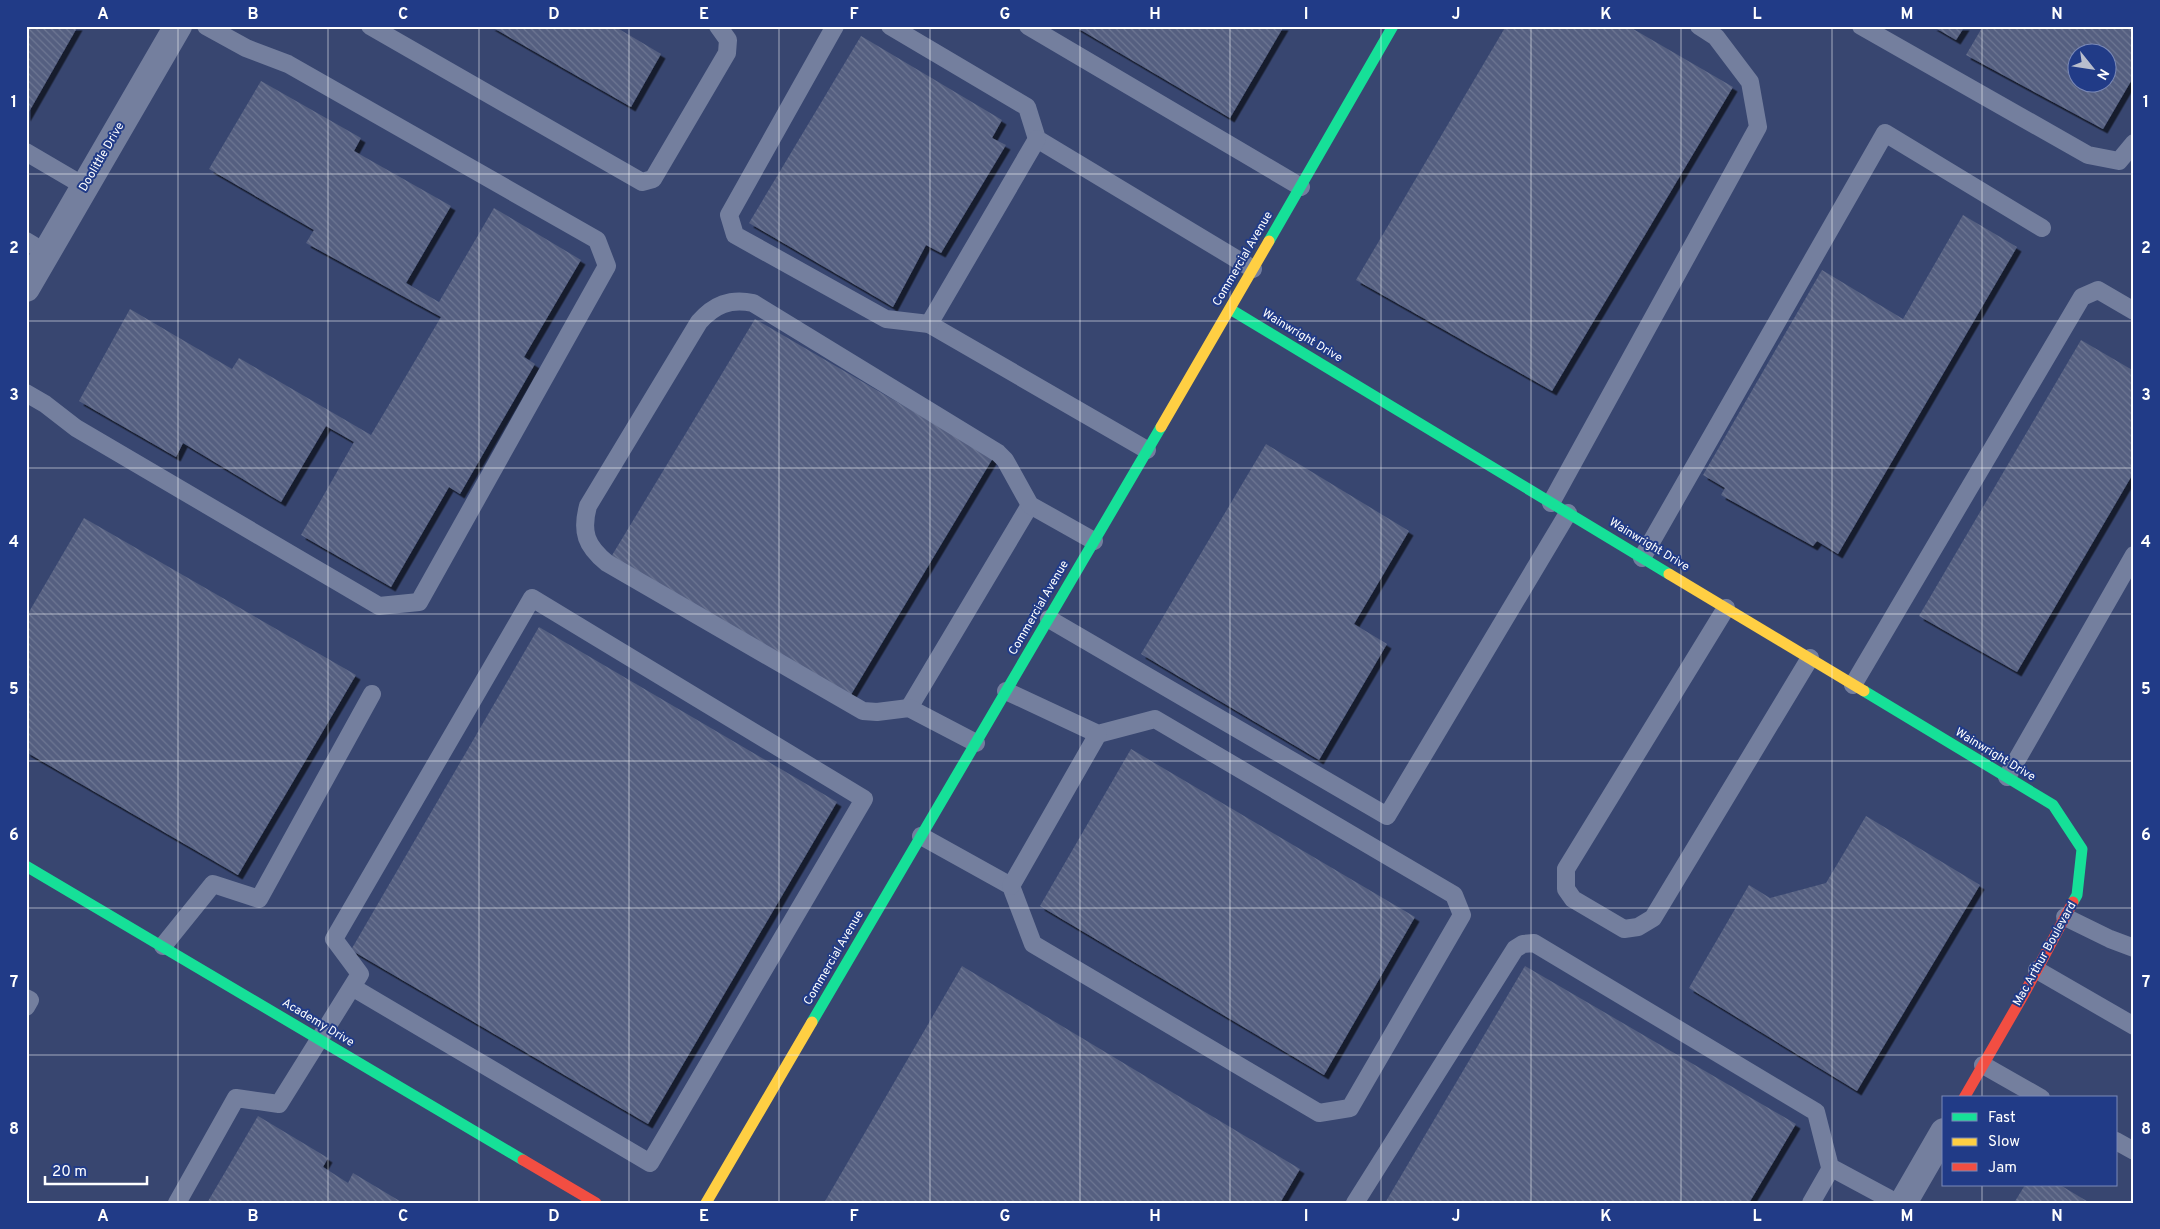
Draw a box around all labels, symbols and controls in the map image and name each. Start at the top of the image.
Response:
text: A [97,5,109,25]
text: B [247,5,259,25]
text: C [398,5,408,25]
text: D [548,5,560,25]
text: E [699,5,709,25]
text: F [849,5,859,25]
text: G [1000,5,1010,25]
text: H [1149,5,1161,25]
text: I [1304,5,1308,25]
text: J [1452,5,1460,25]
text: K [1600,5,1612,25]
text: L [1752,5,1762,25]
text: M [1901,5,1913,25]
text: N [2051,5,2063,25]
north arrow [2068,42,2118,92]
text: N [2092,65,2112,82]
text: 1 [11,93,17,113]
text: 1 [2143,93,2149,113]
street label: Doolittle Drive [76,120,128,194]
street label: Commercial Avenue [1209,209,1277,309]
text: 2 [9,239,19,259]
text: 2 [2141,239,2151,259]
street label: Wainwright Drive [1259,306,1345,366]
text: 3 [9,386,19,406]
text: 3 [2141,386,2151,406]
street label: Wainwright Drive [1606,515,1692,575]
text: 4 [9,533,19,553]
text: 4 [2141,533,2151,553]
street label: Commercial Avenue [1005,558,1073,658]
text: 5 [9,680,19,700]
text: 5 [2141,680,2151,700]
street label: Wainwright Drive [1952,725,2038,785]
text: 6 [9,826,19,846]
text: 6 [2141,826,2151,846]
street label: Mac Arthur Boulevard [2010,899,2080,1009]
street label: Commercial Avenue [800,908,868,1008]
text: 7 [10,973,18,993]
text: 7 [2142,973,2150,993]
street label: Academy Drive [279,995,357,1051]
legend [1942,1096,2118,1186]
text: Fast [1988,1109,2016,1128]
text: 8 [9,1120,19,1140]
text: 8 [2141,1120,2151,1140]
text: Slow [1988,1133,2020,1152]
scale bar [45,1154,148,1186]
text: Jam [1988,1159,2017,1178]
text: 20 m [52,1163,87,1182]
text: A [97,1207,109,1227]
text: B [247,1207,259,1227]
text: C [398,1207,408,1227]
text: D [548,1207,560,1227]
text: E [699,1207,709,1227]
text: F [849,1207,859,1227]
text: G [1000,1207,1010,1227]
text: H [1149,1207,1161,1227]
text: I [1304,1207,1308,1227]
text: J [1452,1207,1460,1227]
text: K [1600,1207,1612,1227]
text: L [1752,1207,1762,1227]
text: M [1901,1207,1913,1227]
text: N [2051,1207,2063,1227]

